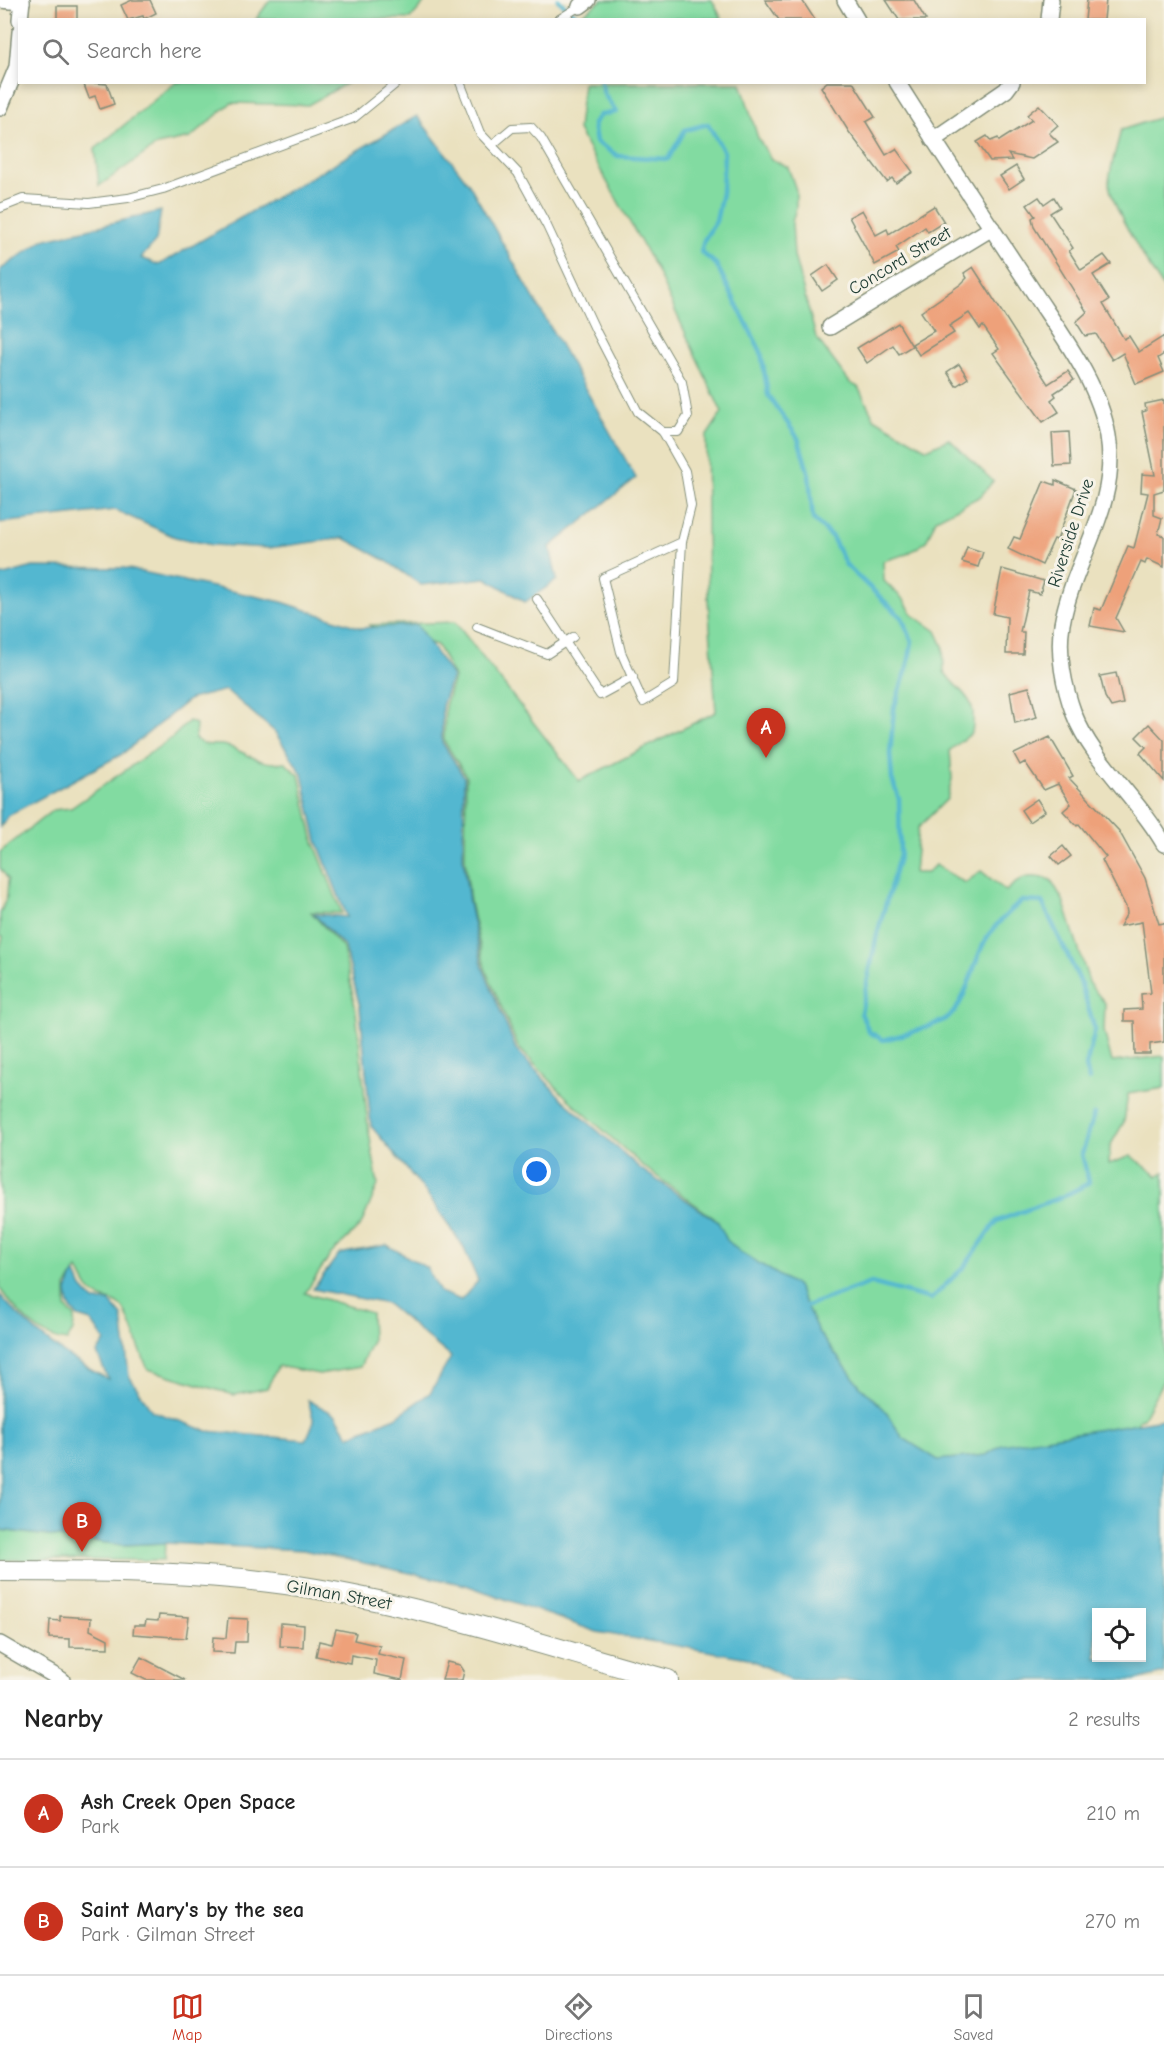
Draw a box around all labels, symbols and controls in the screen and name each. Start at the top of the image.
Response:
search box [18,18,1146,84]
icon: search [39,35,72,68]
text: Search here [87,38,202,64]
street label: Concord Street [845,222,956,300]
street label: Riverside Drive [1044,476,1098,590]
pin: A [746,708,786,758]
your location [522,1157,551,1186]
pin: B [62,1502,101,1552]
street label: Gilman Street [285,1575,394,1615]
map controls [1092,1608,1146,1662]
button: locate [1092,1608,1146,1662]
text: Nearby [24,1704,103,1734]
text: 2 results [1068,1708,1140,1731]
text: Ash Creek Open Space [81,1789,295,1815]
text: A [38,1802,49,1825]
text: 210 m [1086,1802,1140,1825]
text: Park [81,1815,119,1838]
text: Saint Mary's by the sea [81,1897,304,1923]
text: B [37,1910,50,1933]
text: 270 m [1085,1910,1140,1933]
text: Park · Gilman Street [81,1923,254,1946]
tab: Map [171,1990,204,2044]
tab: Directions [545,1990,612,2044]
tab: Saved [953,1990,993,2044]

